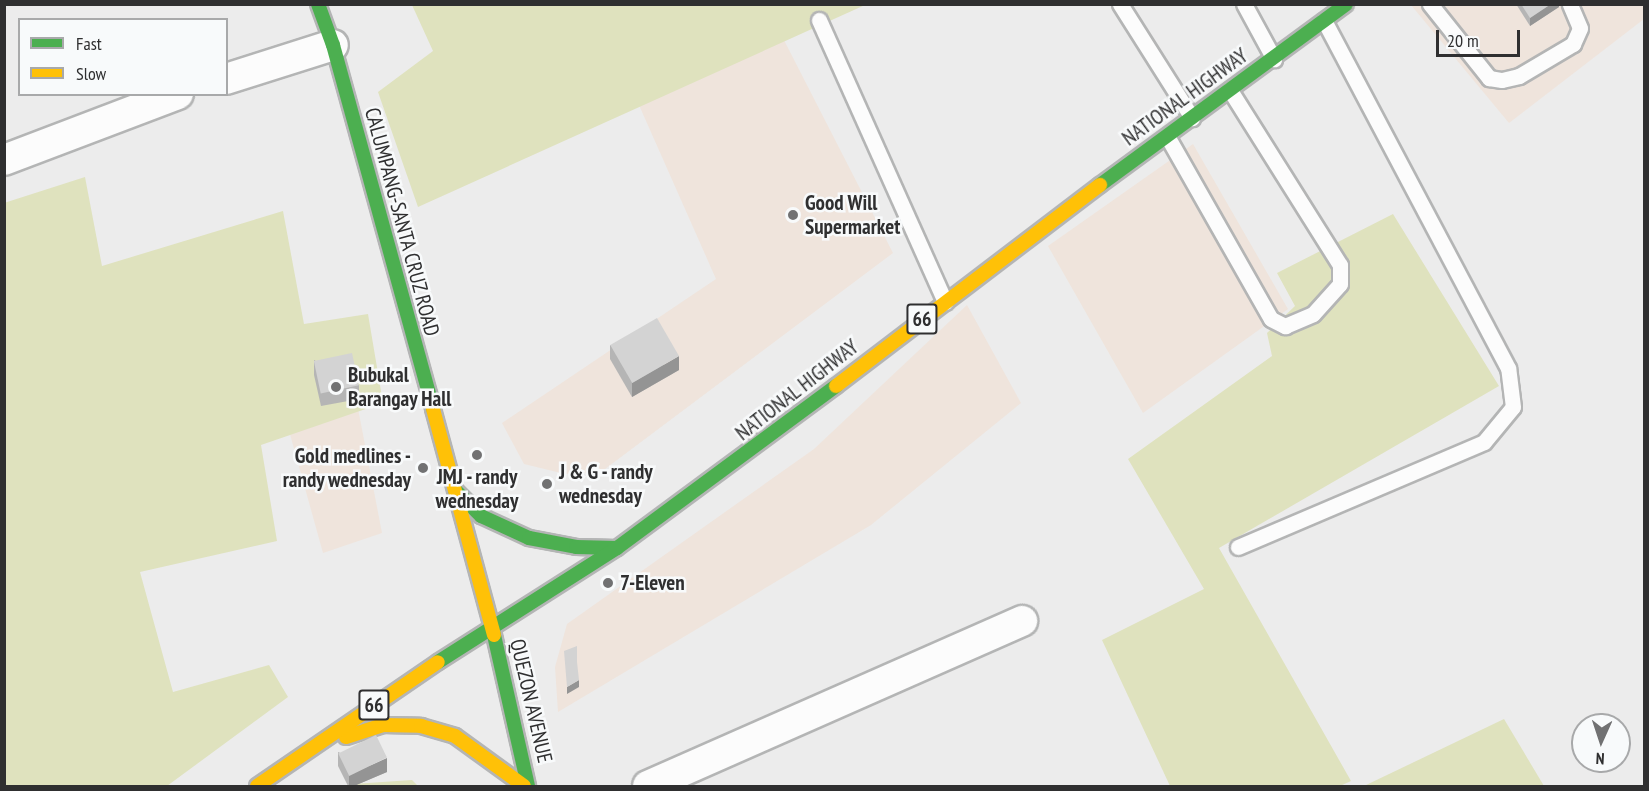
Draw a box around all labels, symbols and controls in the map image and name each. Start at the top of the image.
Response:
legend [18,18,228,96]
scale bar [1439,18,1523,56]
text: 20 m [1447,29,1479,52]
text: Fast [76,32,102,55]
street label: NATIONAL HIGHWAY [1117,43,1253,151]
text: Slow [76,62,106,85]
street label: CALUMPANG-SANTA CRUZ ROAD [359,104,445,340]
place label: Good Will Supermarket [805,190,900,240]
marker: Good Will Supermarket [786,208,800,222]
road number: 66 [906,302,938,336]
street label: NATIONAL HIGHWAY [730,334,864,446]
place label: Bubukal Barangay Hall [348,362,452,412]
marker: Bubukal Barangay Hall [329,380,343,394]
place label: Gold medlines - randy wednesday [282,443,411,493]
marker: JMJ - randy wednesday [470,448,484,462]
place label: J & G - randy wednesday [559,459,655,509]
marker: Gold medlines - randy wednesday [416,461,430,475]
place label: JMJ - randy wednesday [436,464,518,514]
marker: J & G - randy wednesday [540,477,554,491]
place label: 7-Eleven [620,570,685,596]
marker: 7-Eleven [601,576,615,590]
street label: QUEZON AVENUE [504,636,558,766]
road number: 66 [358,688,391,722]
north arrow [1571,713,1631,773]
text: N [1595,749,1605,769]

